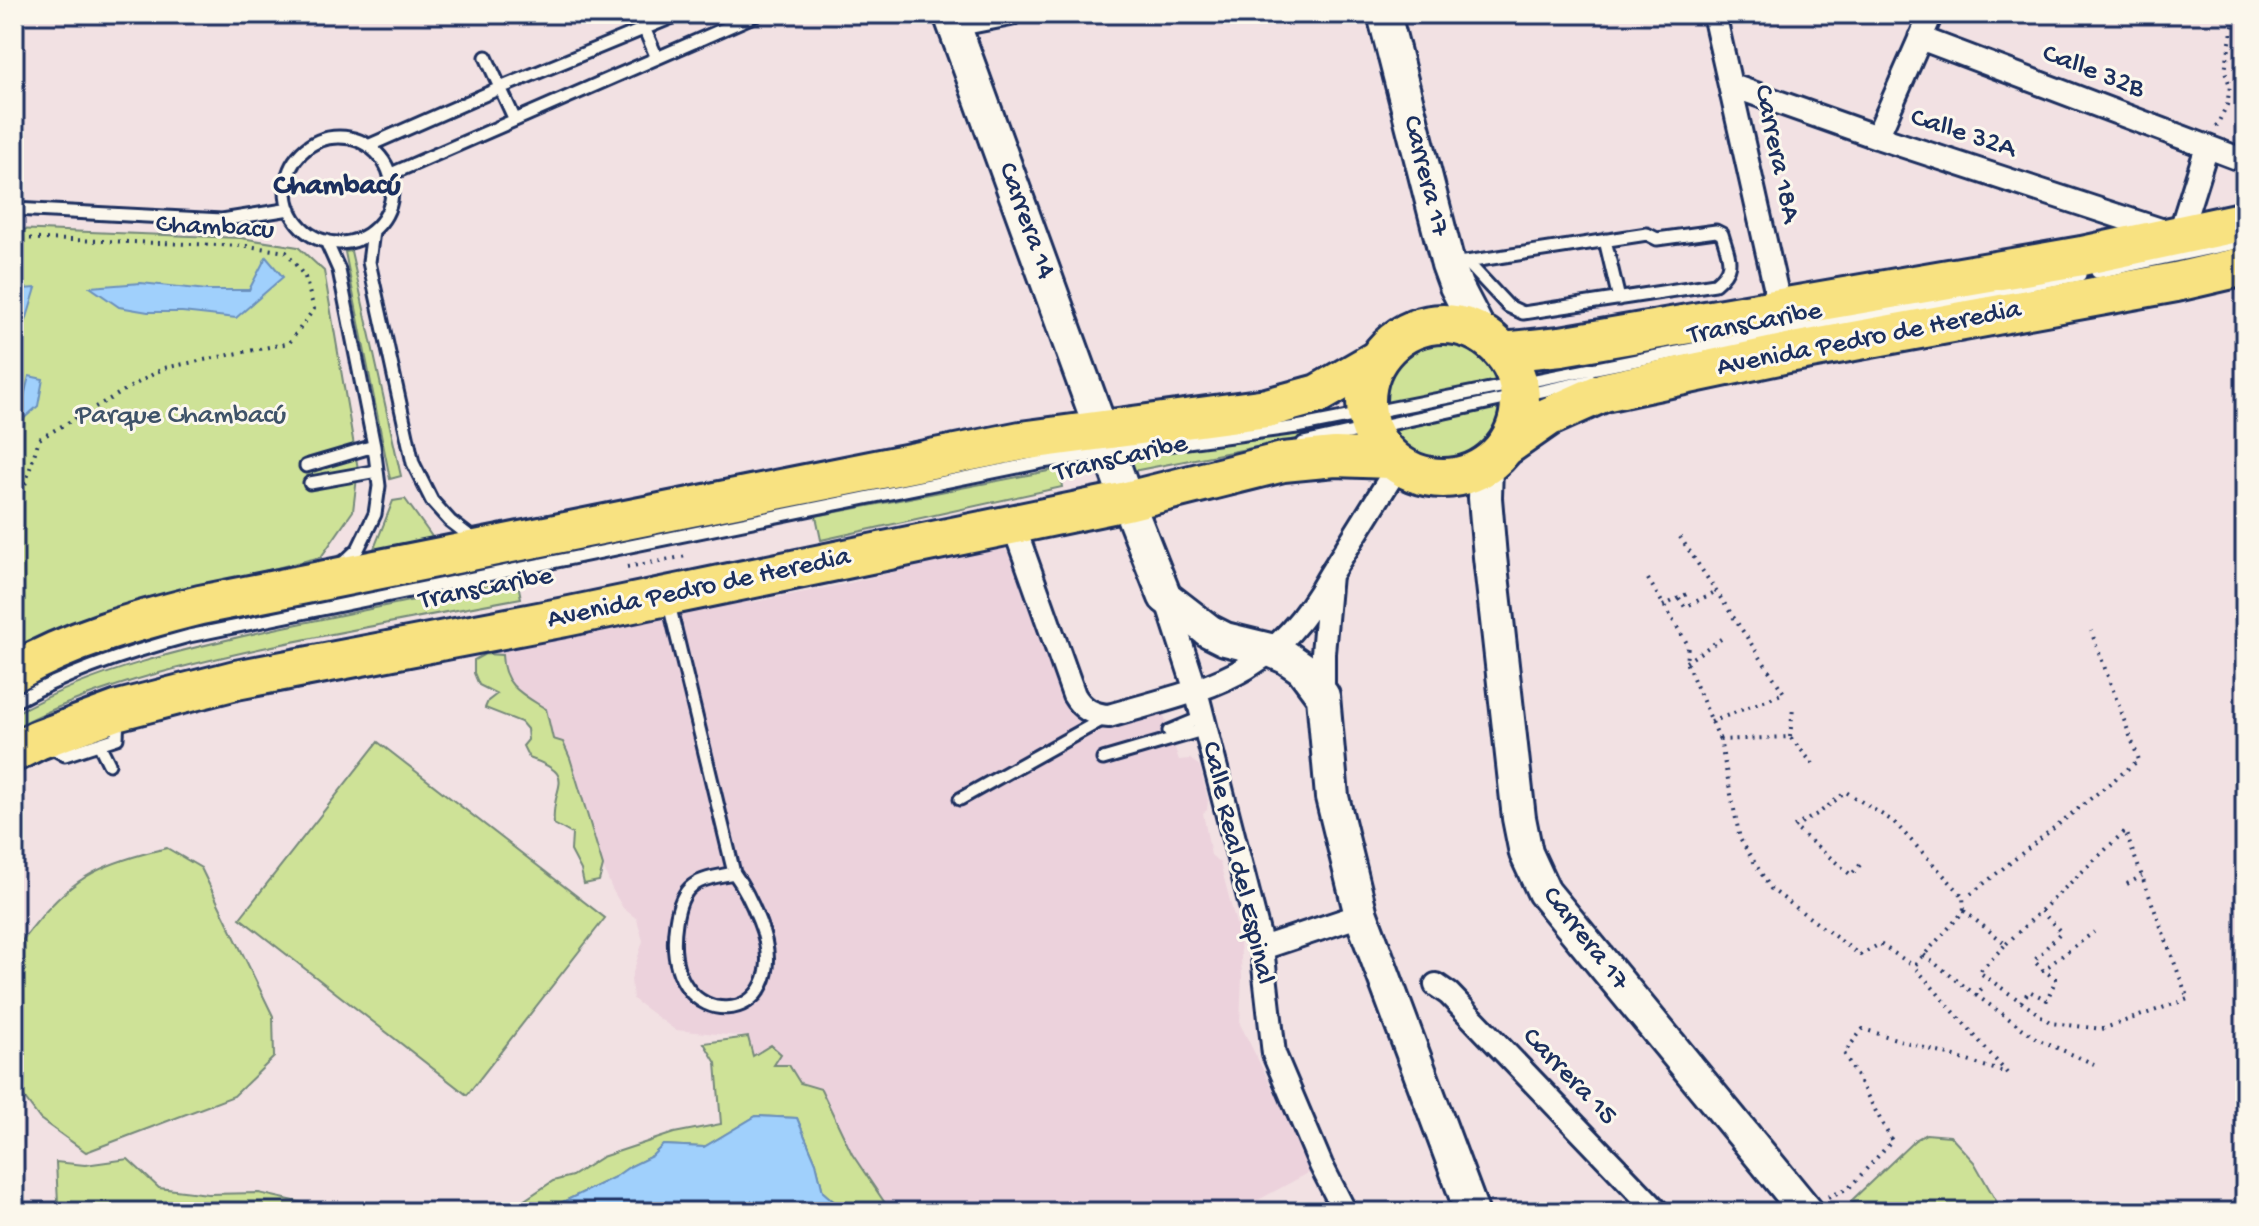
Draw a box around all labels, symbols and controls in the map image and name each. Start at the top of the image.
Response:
street label: Calle 32B [2037,37,2149,107]
street label: Carrera 18A [1745,82,1807,227]
street label: Calle 32A [1906,101,2021,167]
street label: Carrera 17 [1394,112,1456,241]
street label: Carrera 14 [990,158,1062,284]
district label: Chambacú [273,170,401,205]
street label: Chambacu [155,208,275,248]
street label: Avenida Pedro de Heredia [1714,293,2025,385]
street label: TransCaribe [1683,295,1825,354]
park label: Parque Chambacú [75,400,286,433]
street label: TransCaribe [1049,428,1191,491]
street label: Avenida Pedro de Heredia [544,540,855,637]
street label: TransCaribe [414,560,556,619]
street label: Calle Real del Espinal [1193,739,1281,987]
street label: Carrera 17 [1534,880,1637,999]
street label: Carrera 15 [1514,1021,1624,1133]

